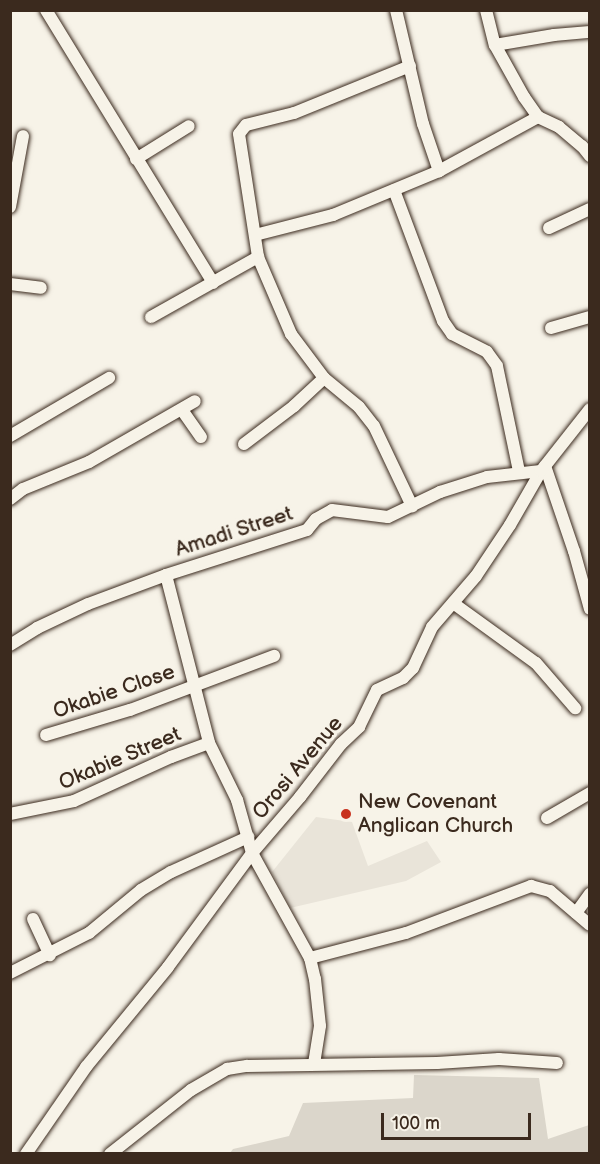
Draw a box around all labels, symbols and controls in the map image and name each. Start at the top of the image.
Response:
street label: Amadi Street [172,501,296,563]
street label: Okabie Close [50,659,178,725]
street label: Orosi Avenue [248,711,348,825]
street label: Okabie Street [55,722,185,796]
place label: New Covenant Anglican Church [358,789,513,839]
marker: New Covenant Anglican Church [339,807,353,821]
scale bar [384,1101,534,1139]
text: 100 m [392,1113,440,1134]

